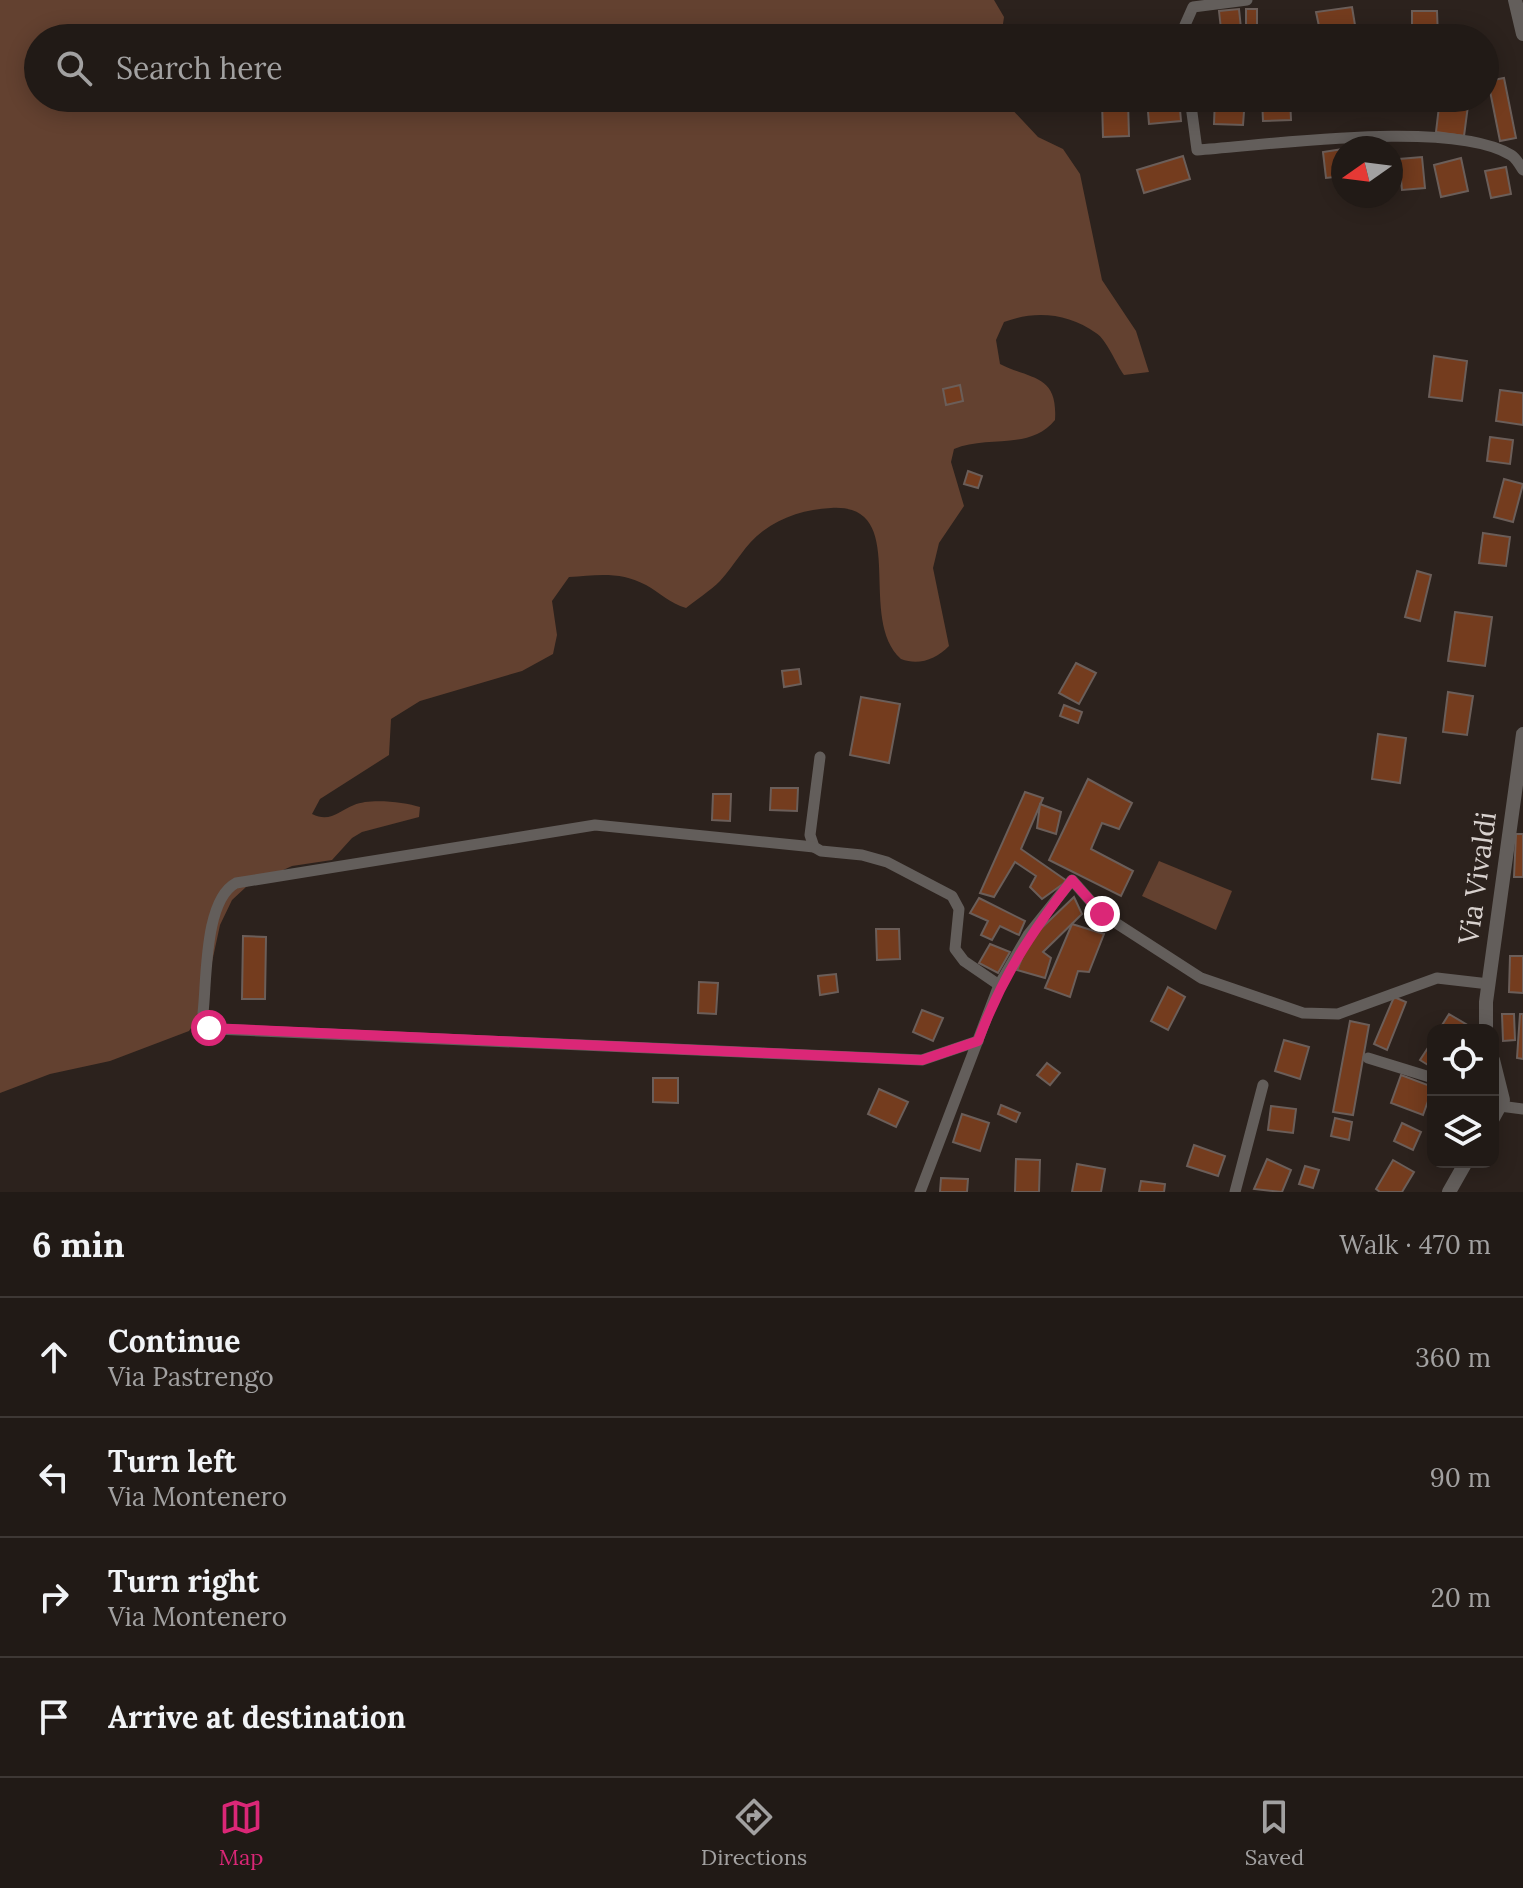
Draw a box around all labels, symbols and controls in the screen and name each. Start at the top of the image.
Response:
search box [24,24,1499,112]
icon: search [52,46,96,90]
text: Search here [116,49,283,87]
north arrow [1331,136,1403,208]
street label: Via Vivaldi [1450,809,1504,948]
route end [1084,896,1120,932]
route start [191,1010,227,1046]
map controls [1427,1024,1499,1168]
button: locate [1427,1024,1499,1096]
button: layers [1427,1096,1499,1168]
text: 6 min [32,1223,125,1266]
text: Walk · 470 m [1339,1228,1491,1261]
text: Continue [108,1322,240,1360]
icon: ahead [32,1335,76,1379]
text: 360 m [1415,1341,1491,1374]
text: Via Pastrengo [108,1360,274,1393]
text: Turn left [108,1442,236,1480]
icon: left [32,1455,76,1499]
text: 90 m [1430,1461,1491,1494]
text: Via Montenero [108,1480,287,1513]
text: Turn right [108,1562,259,1600]
icon: right [32,1575,76,1619]
text: 20 m [1431,1581,1491,1614]
text: Via Montenero [108,1600,287,1633]
icon: arrive [32,1695,76,1739]
text: Arrive at destination [108,1698,406,1736]
tab: Map [219,1795,263,1871]
tab: Directions [701,1795,807,1871]
tab: Saved [1245,1795,1304,1871]

